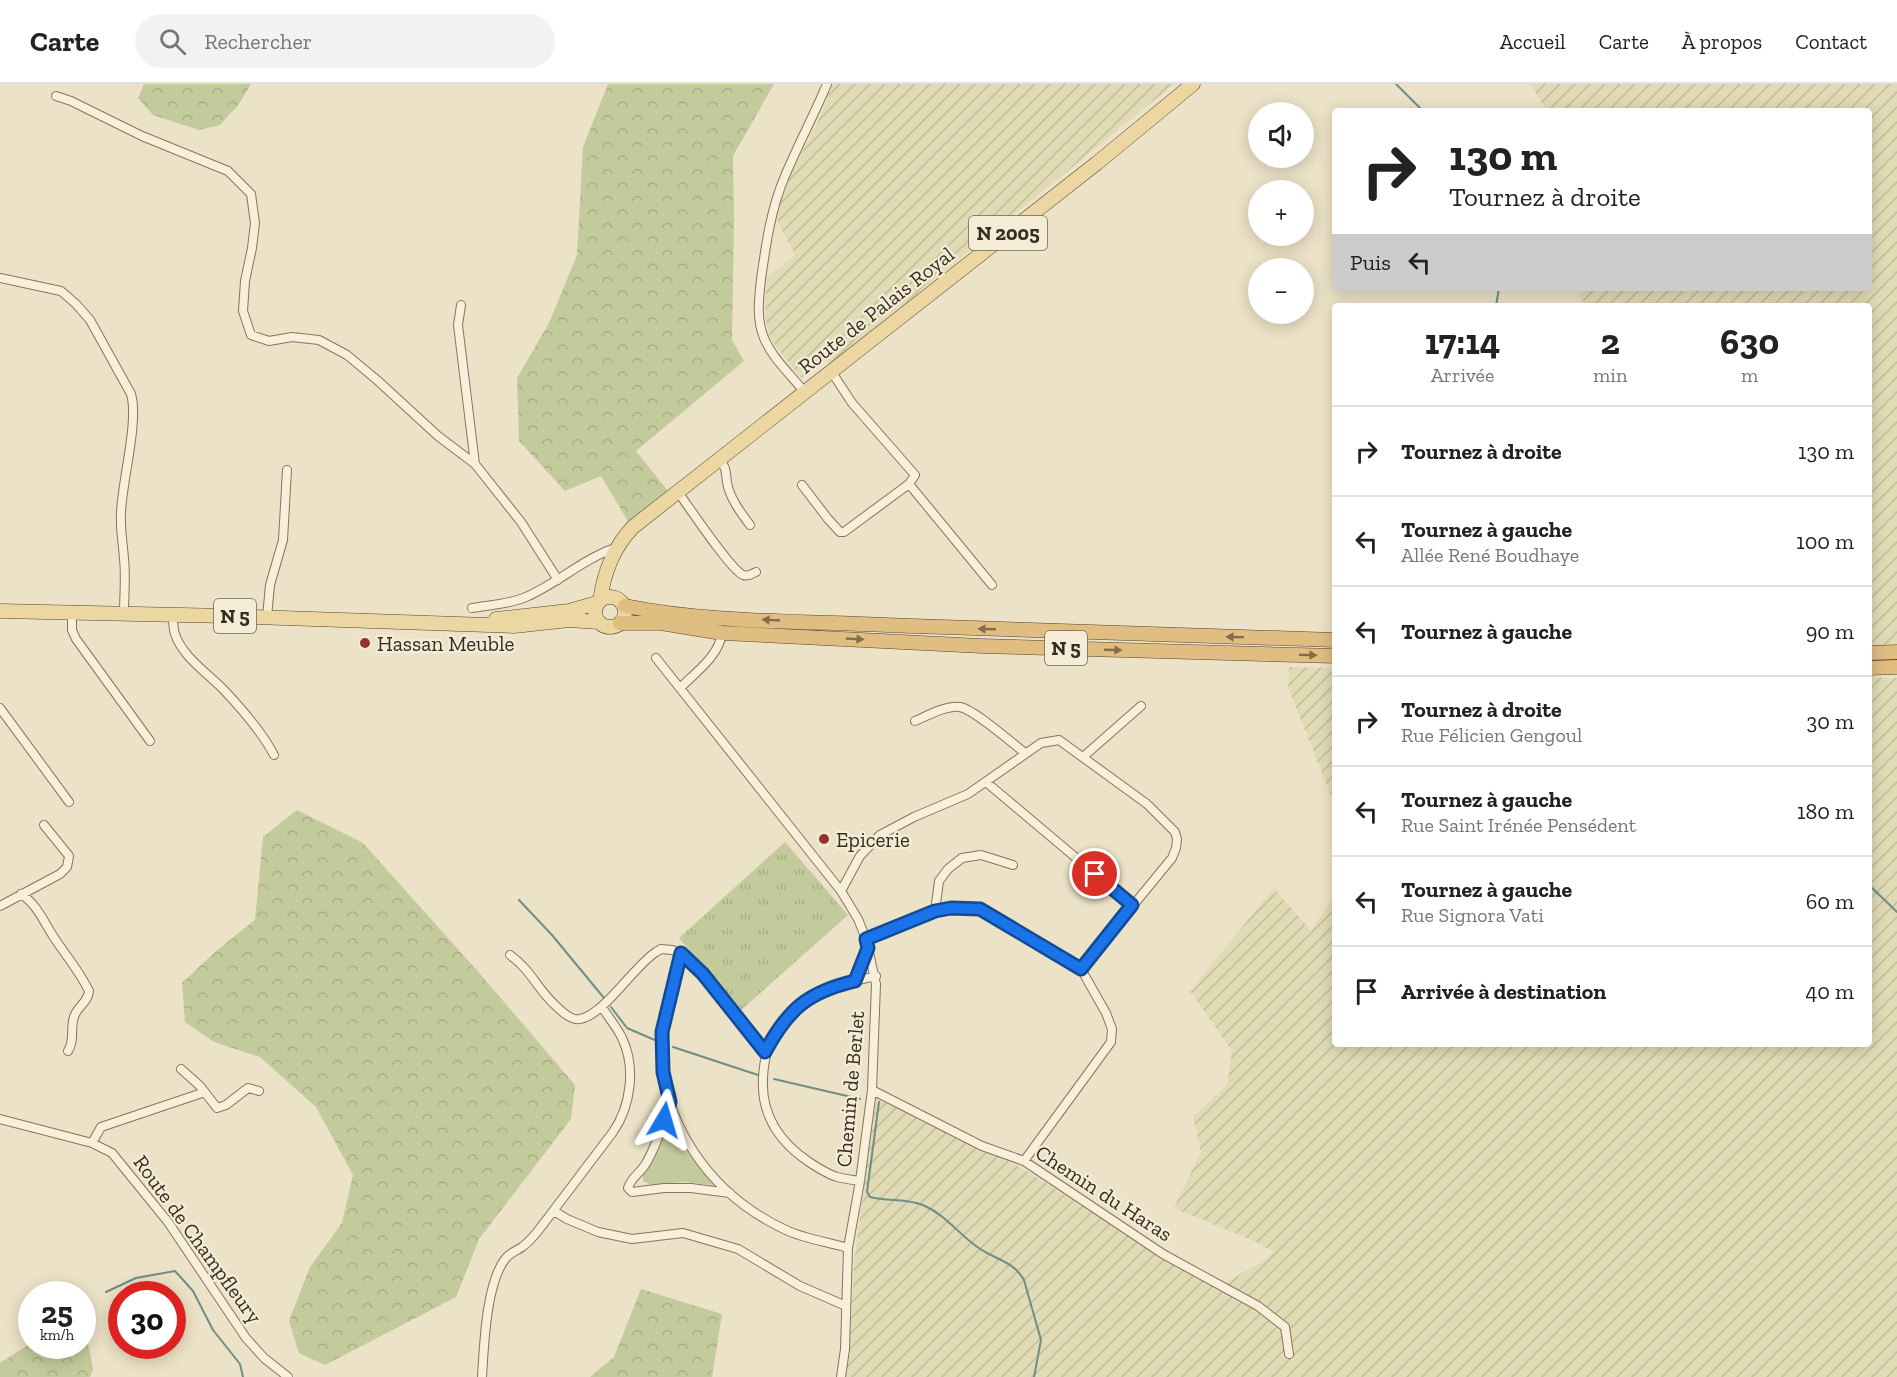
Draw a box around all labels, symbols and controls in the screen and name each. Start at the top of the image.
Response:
search box [135,14,555,68]
text: Carte [30,25,99,58]
icon: search [156,25,189,58]
text: Rechercher [204,28,312,55]
text: Accueil [1500,29,1566,54]
text: Carte [1599,29,1649,54]
text: À propos [1682,29,1762,54]
text: Contact [1795,29,1867,54]
map controls [1248,102,1314,324]
button: sound [1248,102,1314,168]
text: 130 m [1449,130,1557,181]
icon: right [1350,132,1428,210]
button: + [1248,180,1314,246]
text: Tournez à droite [1449,181,1641,213]
road number: N 2005 [969,216,1047,250]
street label: Route de Palais Royal [793,241,959,379]
icon: left [1403,246,1436,279]
text: Puis [1350,249,1391,276]
button: − [1248,258,1314,324]
text: 17:14 [1425,320,1500,363]
text: 2 [1601,320,1620,363]
text: 630 [1720,320,1779,363]
text: Arrivée [1431,363,1494,387]
text: min [1593,363,1627,387]
text: m [1741,363,1758,387]
icon: right [1350,435,1383,468]
text: Tournez à droite [1401,438,1562,465]
text: 130 m [1798,438,1854,465]
text: Tournez à gauche [1401,516,1572,543]
icon: left [1350,525,1383,558]
text: 100 m [1796,528,1854,555]
text: Allée René Boudhaye [1401,543,1579,567]
road number: N 5 [214,599,256,633]
icon: left [1350,615,1383,648]
one-way arrow [761,616,780,625]
text: Tournez à gauche [1401,618,1572,645]
text: 90 m [1806,618,1854,645]
one-way arrow [977,625,996,634]
place label: Hassan Meuble [377,631,515,656]
road number: N 5 [1045,631,1087,665]
one-way arrow [1225,633,1244,642]
one-way arrow [845,634,864,643]
marker: Hassan Meuble [358,636,372,650]
one-way arrow [1103,645,1122,654]
one-way arrow [1298,651,1317,660]
text: Tournez à droite [1401,696,1562,723]
icon: right [1350,705,1383,738]
text: 30 m [1807,708,1854,735]
text: Rue Félicien Gengoul [1401,723,1582,747]
text: Tournez à gauche [1401,786,1572,813]
icon: left [1350,795,1383,828]
text: 180 m [1797,798,1854,825]
text: Rue Saint Irénée Pensédent [1401,813,1636,837]
place label: Epicerie [836,827,910,852]
marker: Epicerie [817,832,831,846]
pin [1069,848,1120,899]
icon: arrive [1078,857,1111,890]
text: Tournez à gauche [1401,876,1572,903]
icon: left [1350,885,1383,918]
text: 60 m [1806,888,1854,915]
text: Rue Signora Vati [1401,903,1544,927]
icon: arrive [1350,975,1383,1008]
text: Arrivée à destination [1401,978,1606,1005]
text: 40 m [1805,978,1854,1005]
street label: Chemin de Berlet [831,1010,869,1168]
position arrow [632,1088,696,1152]
street label: Chemin du Haras [1031,1139,1177,1247]
street label: Route de Champfleury [128,1150,268,1328]
speed limit sign: 30 [108,1281,186,1359]
text: 25 [41,1295,73,1331]
text: km/h [40,1326,74,1344]

